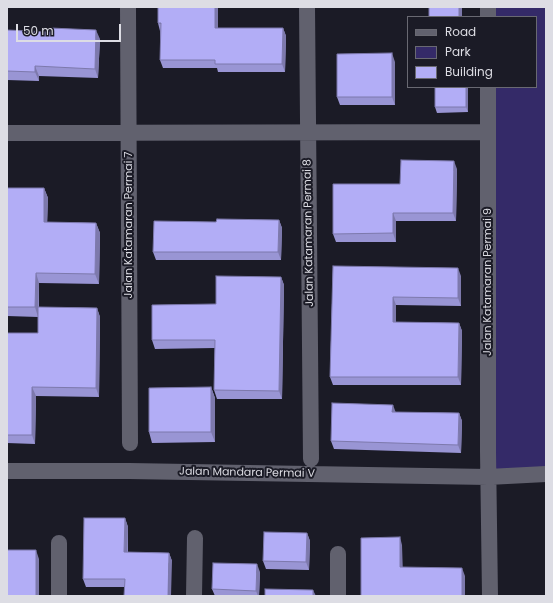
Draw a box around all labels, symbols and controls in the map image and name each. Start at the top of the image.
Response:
scale bar [18,16,123,42]
legend [407,16,537,88]
text: 50 m [23,22,54,39]
text: Road [445,23,476,40]
text: Park [445,43,471,60]
text: Building [445,63,493,80]
street label: Jalan Katamaran Permai 7 [122,152,136,298]
street label: Jalan Katamaran Permai 8 [301,159,317,307]
street label: Jalan Katamaran Permai 9 [481,208,495,356]
street label: Jalan Mandara Permai V [179,465,315,481]

